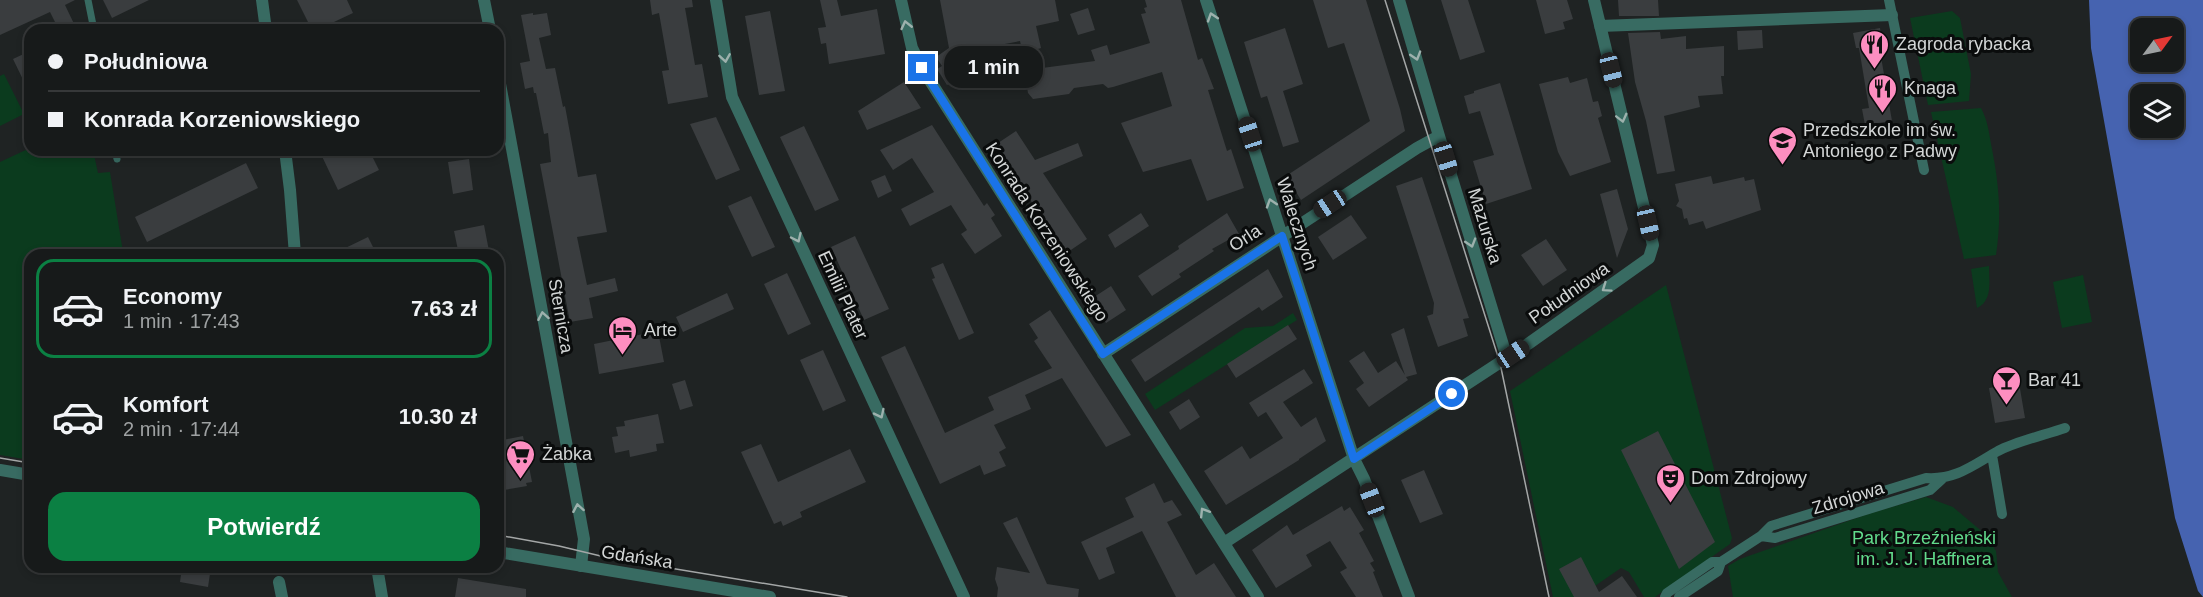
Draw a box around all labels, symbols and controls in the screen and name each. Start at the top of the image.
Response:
one-way arrow [1207,12,1219,23]
north arrow [2130,18,2184,72]
map controls [2130,18,2184,138]
one-way arrow [901,20,914,30]
restaurant icon: Zagroda rybacka [1859,28,1891,70]
place label: Zagroda rybacka [1896,34,2032,54]
callout: 1 min [943,47,1042,89]
text: Południowa [84,49,207,74]
one-way arrow [1409,50,1421,61]
car [1598,50,1624,90]
one-way arrow [719,53,731,62]
route end [908,54,935,81]
text: 1 min [967,56,1020,78]
restaurant icon: Knaga [1867,72,1899,114]
place label: Knaga [1904,78,1957,98]
button: layers [2130,84,2184,138]
text: Konrada Korzeniowskiego [84,107,360,132]
one-way arrow [1615,113,1628,123]
car [1236,114,1264,154]
place label: Przedszkole im św. Antoniego z Padwy [1803,120,1957,161]
school or university icon: Przedszkole im św. Antoniego z Padwy [1766,124,1798,166]
street label: Konrada Korzeniowskiego [982,139,1112,325]
car [1432,139,1460,179]
street label: Walecznych [1273,175,1321,273]
street label: Mazurska [1464,186,1506,267]
car [1310,187,1350,221]
one-way arrow [1266,198,1279,209]
car [1635,203,1661,243]
street label: Orla [1225,220,1266,256]
one-way arrow [790,231,802,242]
one-way arrow [1464,237,1477,248]
street label: Emilii Plater [814,248,872,342]
street label: Południowa [1525,258,1614,328]
street label: Sternicza [545,277,578,356]
one-way arrow [1602,281,1613,292]
icon: car [51,282,105,336]
text: Economy [123,284,222,309]
text: 7.63 zł [411,296,477,321]
text: 1 min · 17:43 [123,310,240,332]
one-way arrow [537,311,550,321]
hotel icon: Arte [607,314,639,356]
place label: Arte [644,320,677,340]
car [1493,336,1533,372]
bar icon: Bar 41 [1991,364,2023,406]
place label: Bar 41 [2028,370,2081,390]
route start [1438,380,1465,407]
icon: car [51,390,105,444]
text: Komfort [123,392,209,417]
text: 10.30 zł [399,404,477,429]
one-way arrow [872,408,884,419]
text: 2 min · 17:44 [123,418,240,440]
supermarket icon: Żabka [505,438,537,480]
place label: Żabka [542,444,593,464]
theatre icon: Dom Zdrojowy [1654,462,1686,504]
place label: Dom Zdrojowy [1691,468,1807,488]
street label: Zdrojowa [1810,477,1887,518]
car [1357,480,1387,520]
button: Potwierdź [48,492,480,561]
one-way arrow [572,503,585,513]
one-way arrow [1200,508,1212,518]
park label: Park Brzeźnieński im. J. J. Haffnera [1852,528,1996,569]
street label: Gdańska [600,541,675,573]

